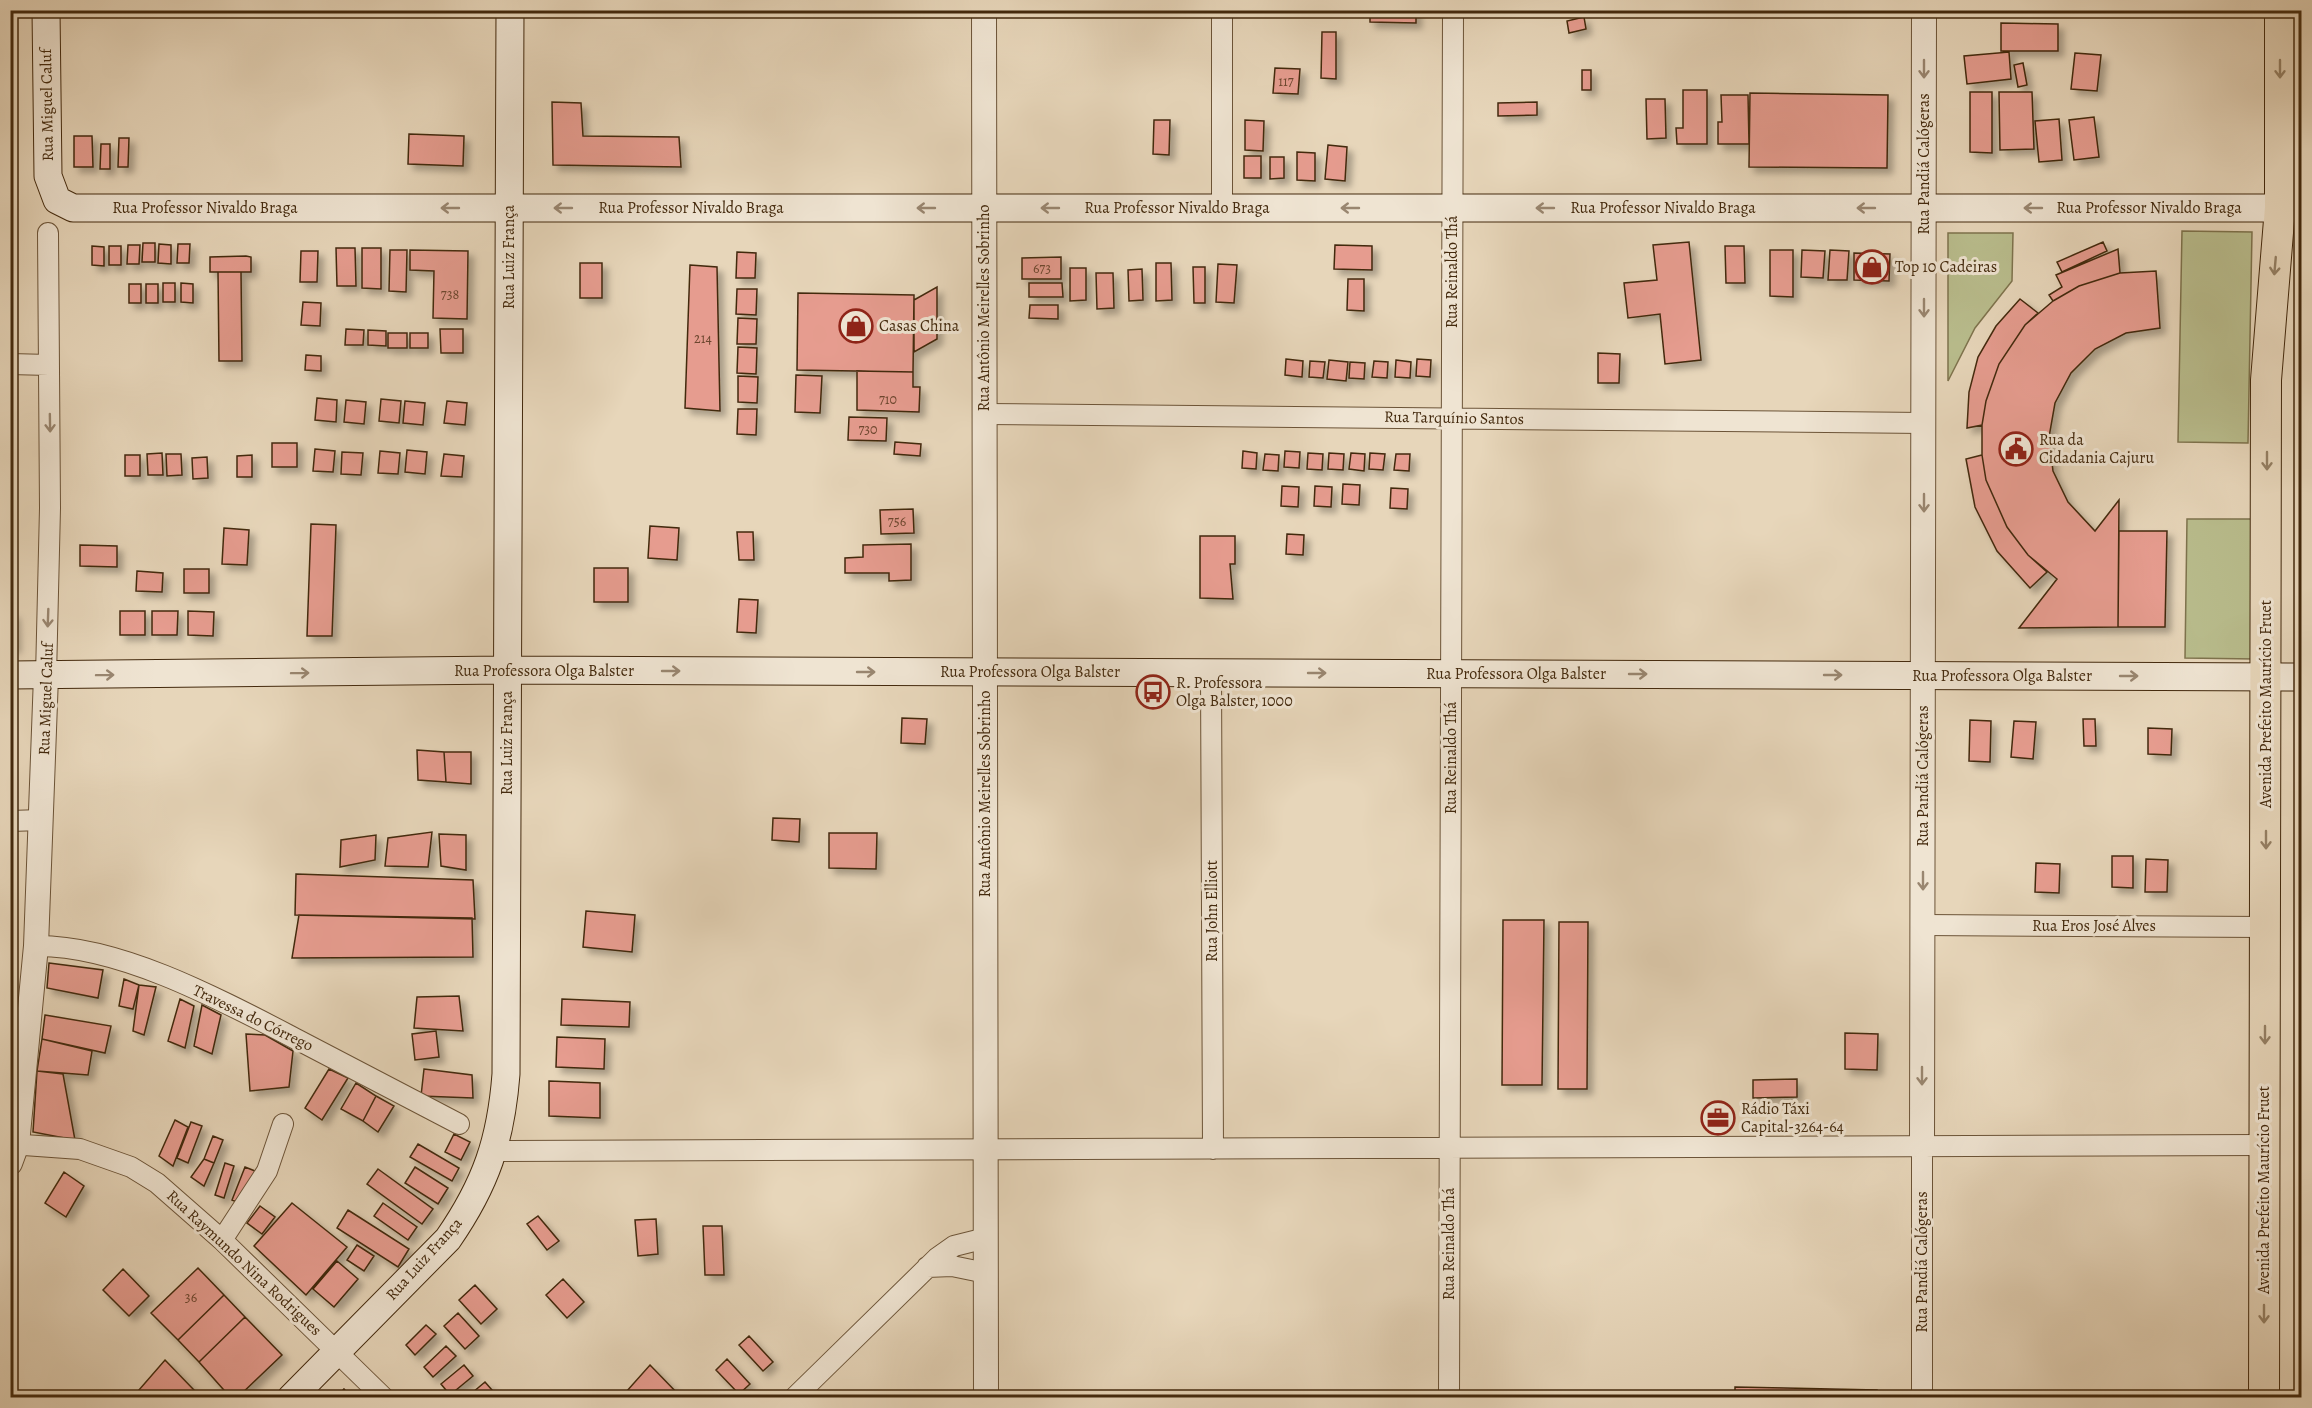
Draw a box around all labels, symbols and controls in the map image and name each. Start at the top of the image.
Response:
street label: Rua Miguel Caluf [35,46,59,162]
one-way arrow [1918,58,1930,78]
one-way arrow [2274,58,2286,78]
house number: 117 [1278,72,1294,91]
street label: Rua Pandiá Calógeras [1913,93,1935,235]
street label: Rua Professor Nivaldo Braga [112,197,298,219]
street label: Rua Professor Nivaldo Braga [598,197,784,219]
street label: Rua Professor Nivaldo Braga [1084,197,1270,219]
street label: Rua Professor Nivaldo Braga [1570,197,1756,219]
street label: Rua Professor Nivaldo Braga [2056,197,2242,219]
one-way arrow [441,202,461,214]
one-way arrow [553,202,573,214]
one-way arrow [916,202,936,214]
one-way arrow [1040,202,1060,214]
one-way arrow [1340,202,1360,214]
one-way arrow [1535,202,1555,214]
one-way arrow [1856,202,1876,214]
one-way arrow [2023,202,2043,214]
street label: Rua Luiz França [498,204,520,309]
street label: Rua Antônio Meirelles Sobrinho [973,205,995,411]
street label: Rua Reinaldo Thá [1441,215,1463,328]
shop icon: Top 10 Cadeiras [1854,249,1890,285]
place label: Top 10 Cadeiras [1895,256,1997,278]
one-way arrow [2270,256,2281,276]
house number: 673 [1033,259,1051,278]
house number: 738 [441,285,459,304]
one-way arrow [1918,298,1930,318]
shop icon: Casas China [838,308,874,344]
place label: Casas China [879,315,960,337]
house number: 214 [694,329,712,348]
house number: 710 [879,390,897,409]
street label: Rua Tarquínio Santos [1384,406,1524,430]
one-way arrow [44,413,55,433]
house number: 730 [858,420,878,439]
place label: Rua da Cidadania Cajuru [2039,429,2154,469]
public building icon: Rua da Cidadania Cajuru [1998,431,2034,467]
one-way arrow [2261,451,2273,471]
one-way arrow [1918,493,1930,513]
house number: 756 [888,512,906,531]
street label: Avenida Prefeito Maurício Fruet [2255,600,2277,809]
one-way arrow [42,608,54,628]
street label: Rua Miguel Caluf [33,640,59,756]
street label: Rua Professora Olga Balster [454,660,634,682]
street label: Rua Professora Olga Balster [940,661,1120,683]
street label: Rua Professora Olga Balster [1426,663,1606,685]
one-way arrow [660,665,680,677]
street label: Rua Professora Olga Balster [1912,665,2092,687]
one-way arrow [855,666,875,678]
one-way arrow [289,667,309,679]
one-way arrow [1306,667,1326,679]
one-way arrow [94,669,114,681]
one-way arrow [1627,669,1647,680]
one-way arrow [1822,669,1842,681]
one-way arrow [2118,670,2138,682]
place label: R. Professora Olga Balster, 1000 [1176,672,1293,712]
bus stop icon: R. Professora Olga Balster, 1000 [1135,674,1171,710]
street label: Rua Luiz França [496,690,518,795]
street label: Rua Antônio Meirelles Sobrinho [974,691,996,897]
street label: Rua Reinaldo Thá [1440,701,1462,814]
street label: Rua Pandiá Calógeras [1912,705,1934,847]
one-way arrow [2260,830,2272,850]
street label: Rua John Elliott [1201,860,1223,962]
one-way arrow [1917,871,1929,891]
street label: Rua Eros José Alves [2032,915,2156,937]
street label: Travessa do Córrego [189,979,317,1057]
one-way arrow [2259,1025,2271,1045]
one-way arrow [1916,1066,1928,1086]
street label: Avenida Prefeito Maurício Fruet [2253,1086,2275,1295]
place label: Rádio Táxi Capital-3264-64 [1741,1098,1844,1138]
office icon: Rádio Táxi Capital-3264-64 [1700,1100,1736,1136]
street label: Rua Raymundo Nina Rodrigues [162,1185,326,1341]
street label: Rua Reinaldo Thá [1438,1187,1460,1300]
street label: Rua Pandiá Calógeras [1911,1191,1933,1333]
street label: Rua Luiz França [381,1212,468,1305]
house number: 36 [185,1288,197,1307]
one-way arrow [2258,1304,2270,1324]

